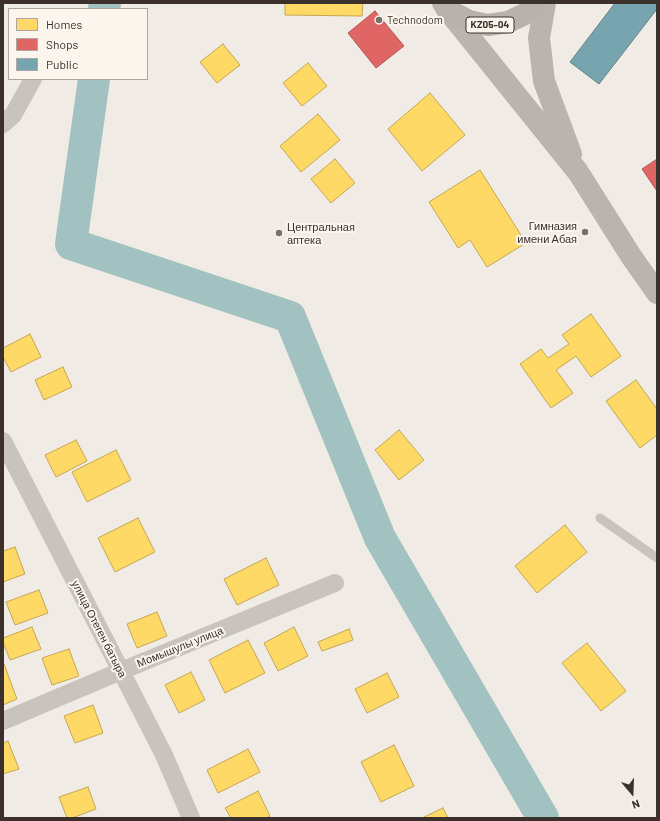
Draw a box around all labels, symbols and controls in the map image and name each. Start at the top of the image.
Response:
legend [8,8,148,80]
place label: Technodom [387,13,443,27]
marker: Technodom [374,15,384,25]
text: Homes [46,17,82,31]
road number: KZ05-04 [466,17,514,33]
text: Shops [46,37,78,51]
text: Public [46,57,78,71]
place label: Гимназия имени Абая [517,219,577,245]
place label: Центральная аптека [287,220,355,246]
marker: Гимназия имени Абая [580,227,590,237]
marker: Центральная аптека [274,228,284,238]
street label: улица Отеген батыра [69,578,129,680]
street label: Момышулы улица [135,624,225,670]
north arrow [612,773,652,813]
text: N [630,797,642,812]

